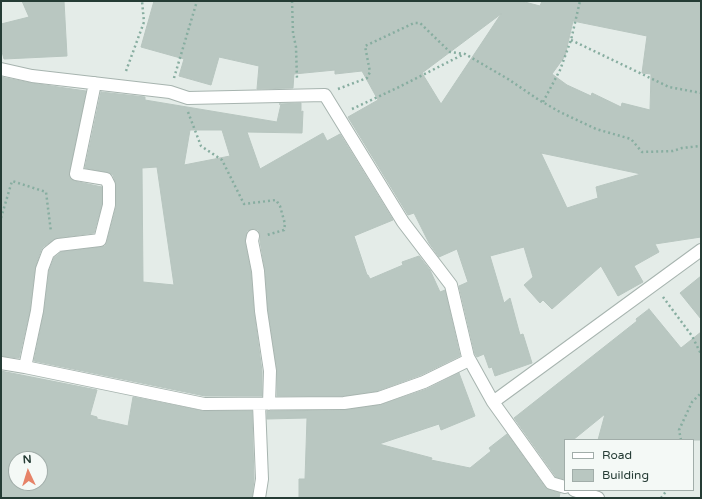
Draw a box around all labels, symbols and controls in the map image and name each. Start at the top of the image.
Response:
legend [564,439,694,491]
text: Road [602,448,632,462]
north arrow [8,451,48,491]
text: N [22,453,32,466]
text: Building [602,468,649,482]

